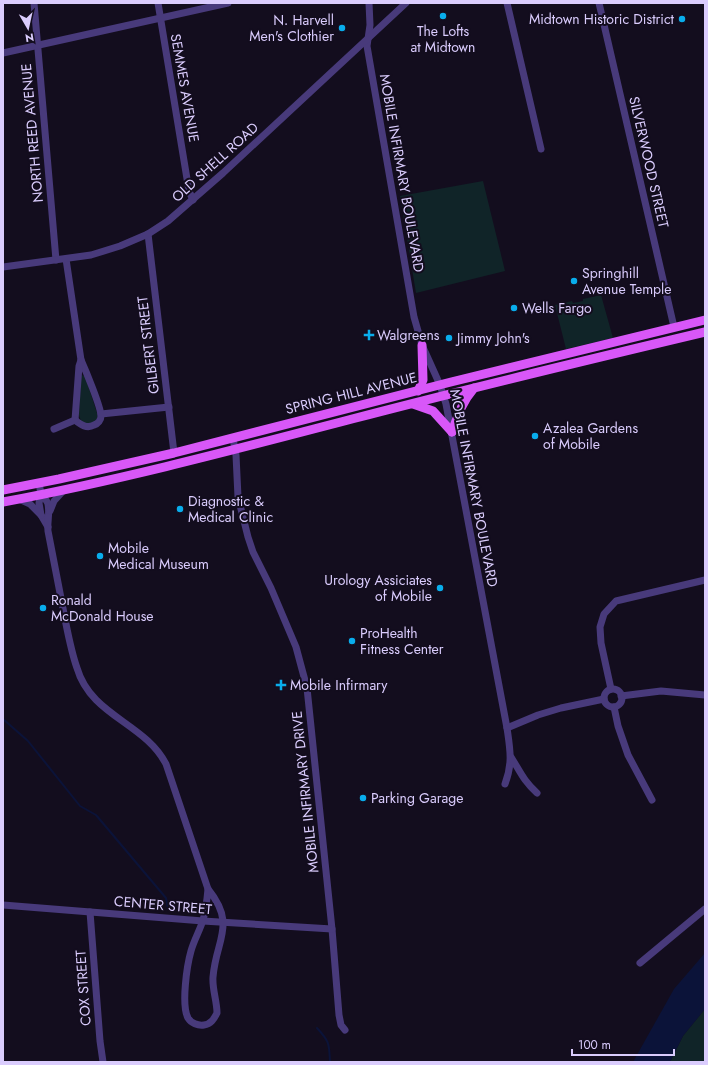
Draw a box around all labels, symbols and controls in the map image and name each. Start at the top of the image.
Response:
north arrow [8,8,48,48]
place label: Midtown Historic District [529,9,675,29]
place label: N. Harvell Men's Clothier [249,10,334,46]
marker: The Lofts at Midtown [438,11,448,21]
marker: Midtown Historic District [677,14,687,24]
place label: The Lofts at Midtown [411,21,475,57]
marker: N. Harvell Men's Clothier [337,23,347,33]
text: N [24,29,35,46]
street label: SEMMES AVENUE [166,32,204,144]
street label: NORTH REED AVENUE [16,63,48,203]
street label: MOBILE INFIRMARY BOULEVARD [375,72,429,274]
street label: SILVERWOOD STREET [624,94,674,230]
street label: OLD SHELL ROAD [167,118,263,206]
place label: Springhill Avenue Temple [582,263,671,299]
marker: Springhill Avenue Temple [569,276,579,286]
street label: GILBERT STREET [132,294,164,395]
place label: Wells Fargo [522,298,592,318]
marker: Wells Fargo [509,303,519,313]
place label: Walgreens [377,325,440,345]
place label: Jimmy John's [455,328,530,348]
marker: Walgreens [364,330,374,340]
marker: Jimmy John's [444,333,454,343]
street label: SPRING HILL AVENUE [283,367,419,419]
street label: MOBILE INFIRMARY BOULEVARD [445,387,503,589]
place label: Azalea Gardens of Mobile [543,418,638,454]
marker: Azalea Gardens of Mobile [530,431,540,441]
place label: Diagnostic & Medical Clinic [188,491,273,527]
marker: Diagnostic & Medical Clinic [175,504,185,514]
place label: Mobile Medical Museum [108,538,209,574]
marker: Mobile Medical Museum [95,551,105,561]
place label: Urology Assiciates of Mobile [324,570,432,606]
marker: Urology Assiciates of Mobile [435,583,445,593]
place label: Ronald McDonald House [51,590,154,626]
marker: Ronald McDonald House [38,603,48,613]
place label: ProHealth Fitness Center [360,623,444,659]
marker: ProHealth Fitness Center [347,636,357,646]
place label: Mobile Infirmary [290,675,388,695]
marker: Mobile Infirmary [275,679,287,691]
street label: MOBILE INFIRMARY DRIVE [287,710,323,874]
place label: Parking Garage [371,788,463,808]
marker: Parking Garage [358,793,368,803]
street label: CENTER STREET [113,891,213,919]
street label: COX STREET [70,949,96,1027]
scale bar [572,1031,674,1057]
text: 100 m [578,1036,611,1054]

